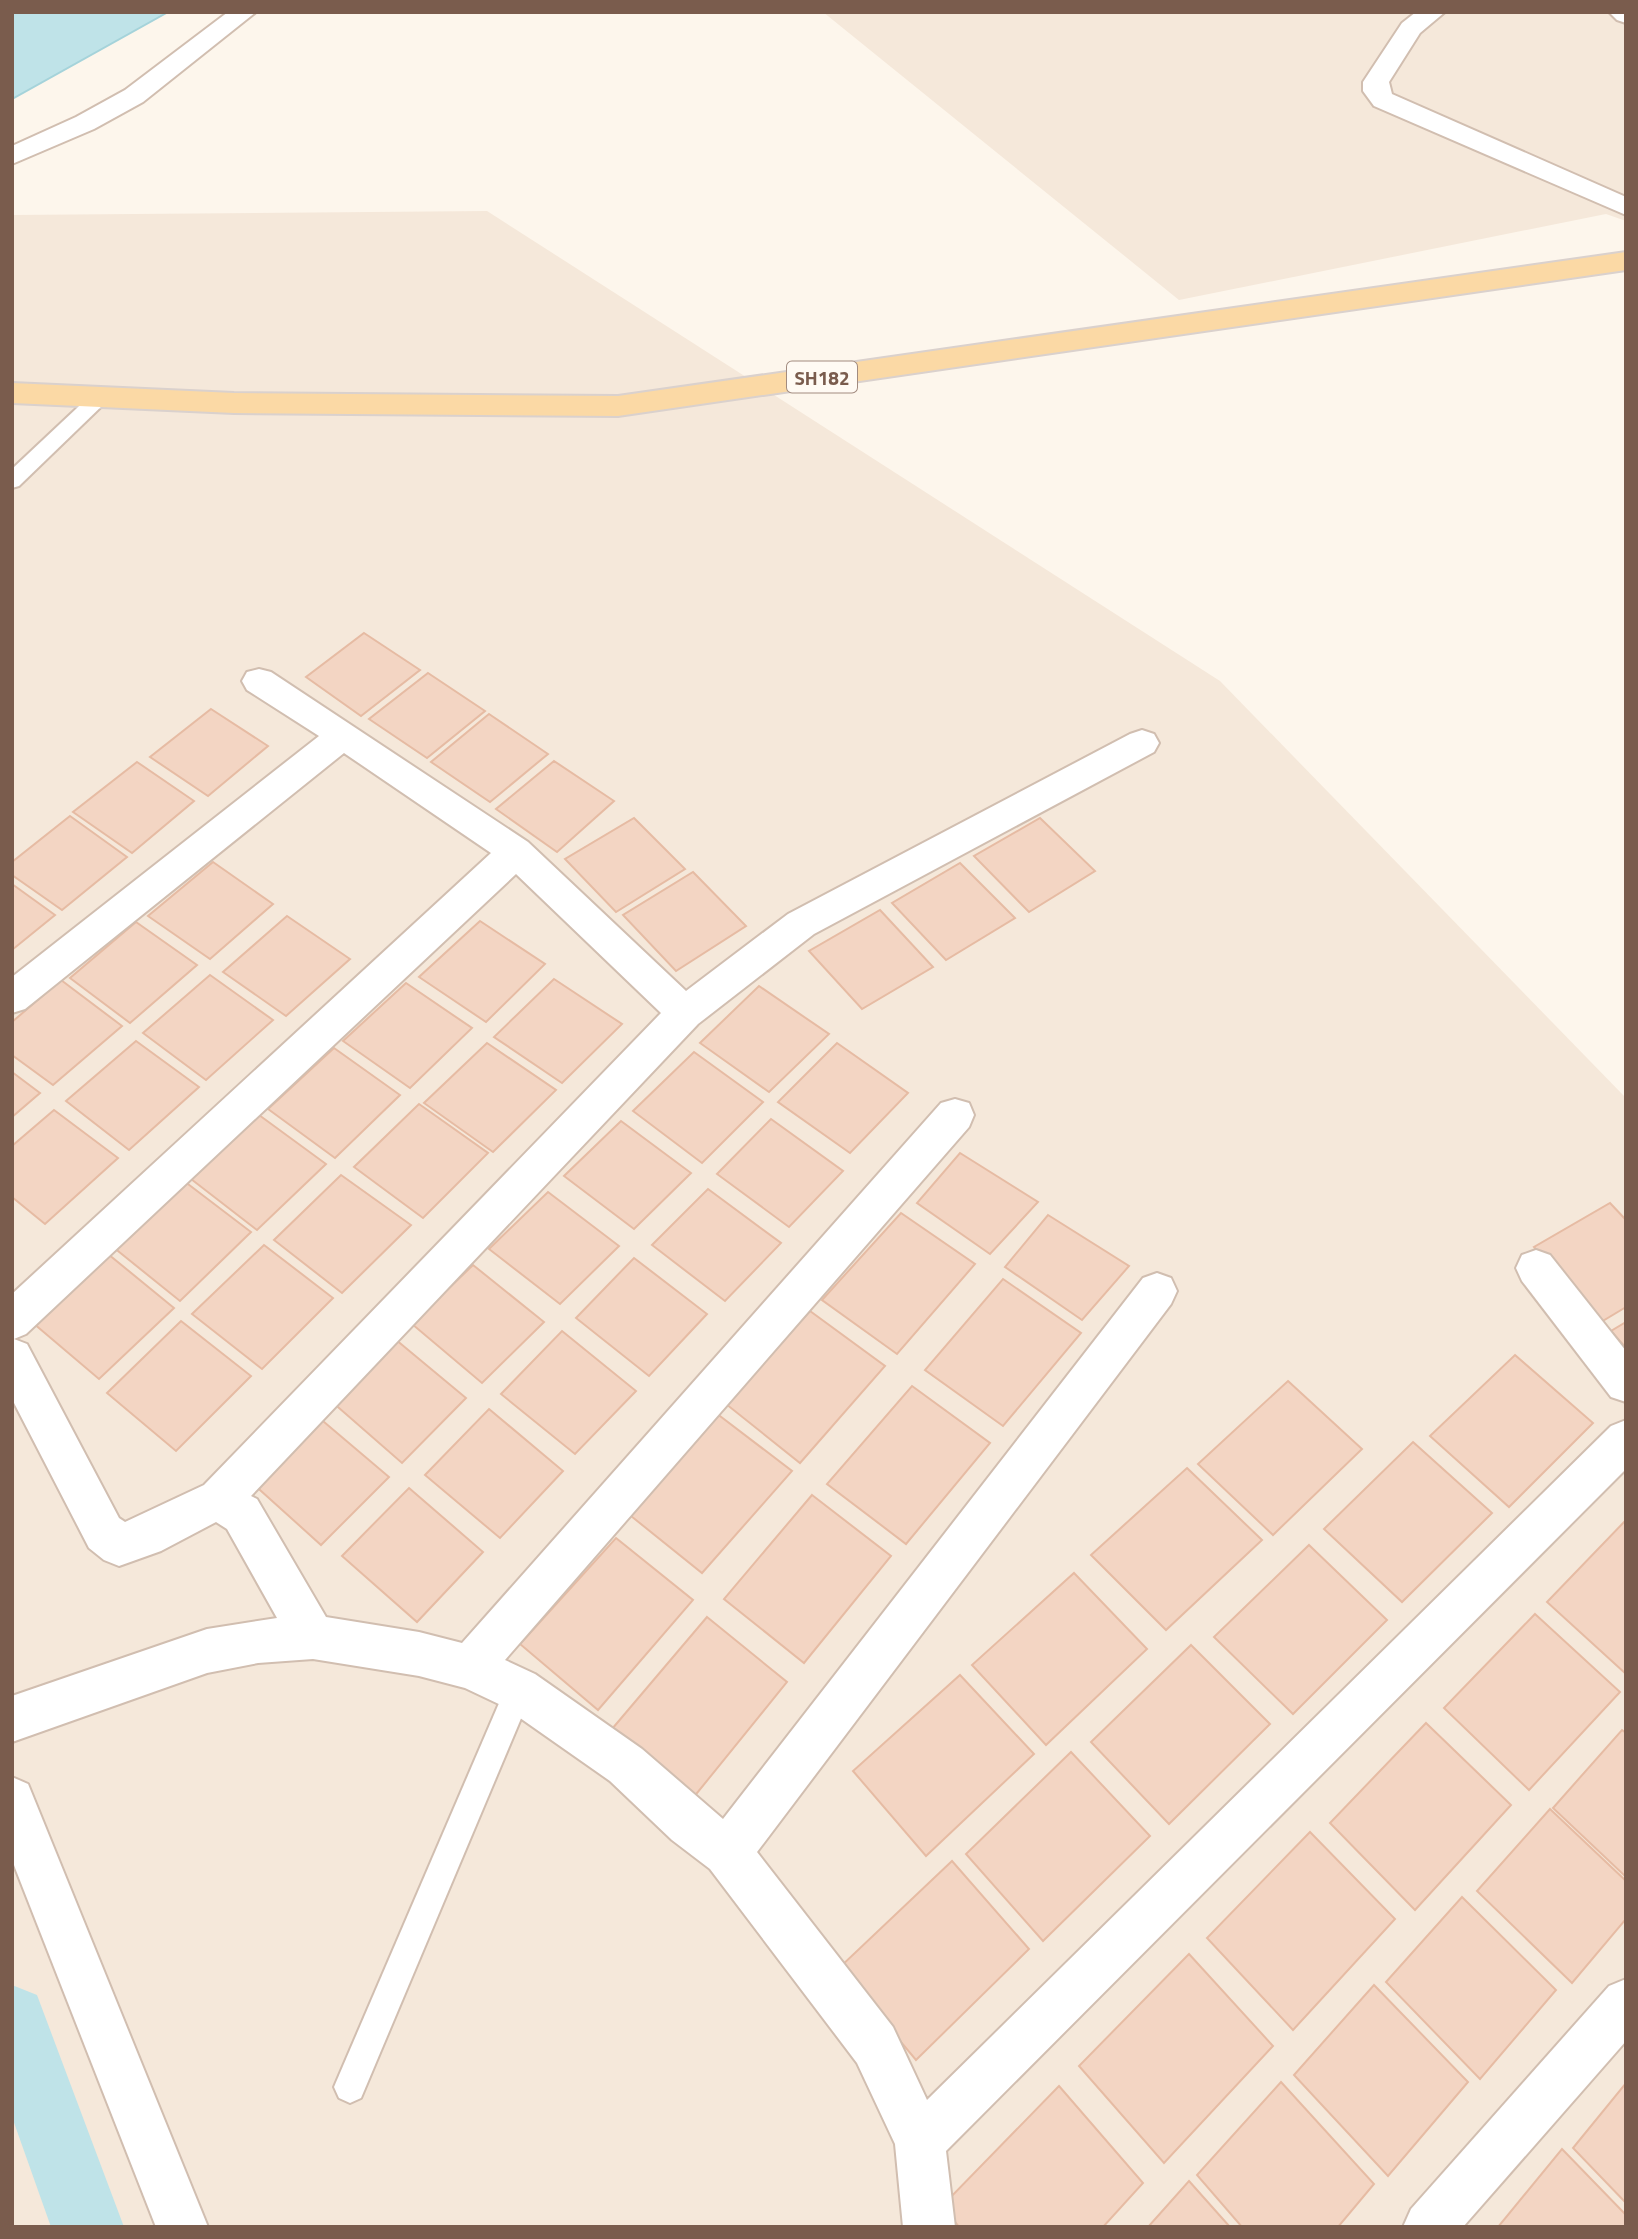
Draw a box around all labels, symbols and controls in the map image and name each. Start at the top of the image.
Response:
road number: SH182 [787,362,857,392]

